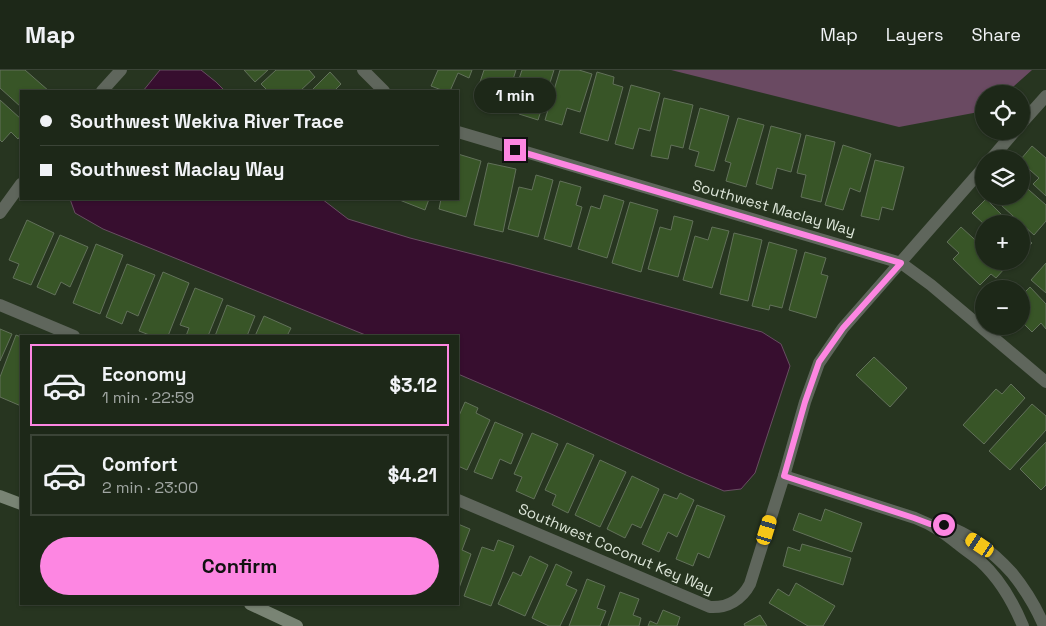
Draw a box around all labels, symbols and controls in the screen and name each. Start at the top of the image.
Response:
text: Map [25,19,75,50]
text: Map [820,23,858,46]
text: Layers [886,23,943,46]
text: Share [971,23,1021,46]
callout: 1 min [474,78,556,112]
text: 1 min [495,85,535,106]
map controls [975,85,1030,335]
button: locate [975,85,1030,140]
text: Southwest Wekiva River Trace [70,109,344,134]
route end [504,139,526,161]
button: layers [975,150,1030,205]
text: Southwest Maclay Way [70,157,285,182]
street label: Southwest Maclay Way [690,175,858,240]
button: + [975,215,1030,270]
button: − [975,280,1030,335]
text: Economy [102,362,186,387]
icon: car [42,363,87,408]
text: $3.12 [389,373,437,398]
text: 1 min · 22:59 [102,387,194,408]
text: Comfort [102,452,178,477]
icon: car [42,453,87,498]
text: $4.21 [388,463,437,488]
text: 2 min · 23:00 [102,477,198,498]
street label: Southwest Coconut Key Way [516,499,717,598]
car [755,513,778,547]
route start [933,514,955,536]
car [963,530,996,560]
button: Confirm [40,537,439,595]

